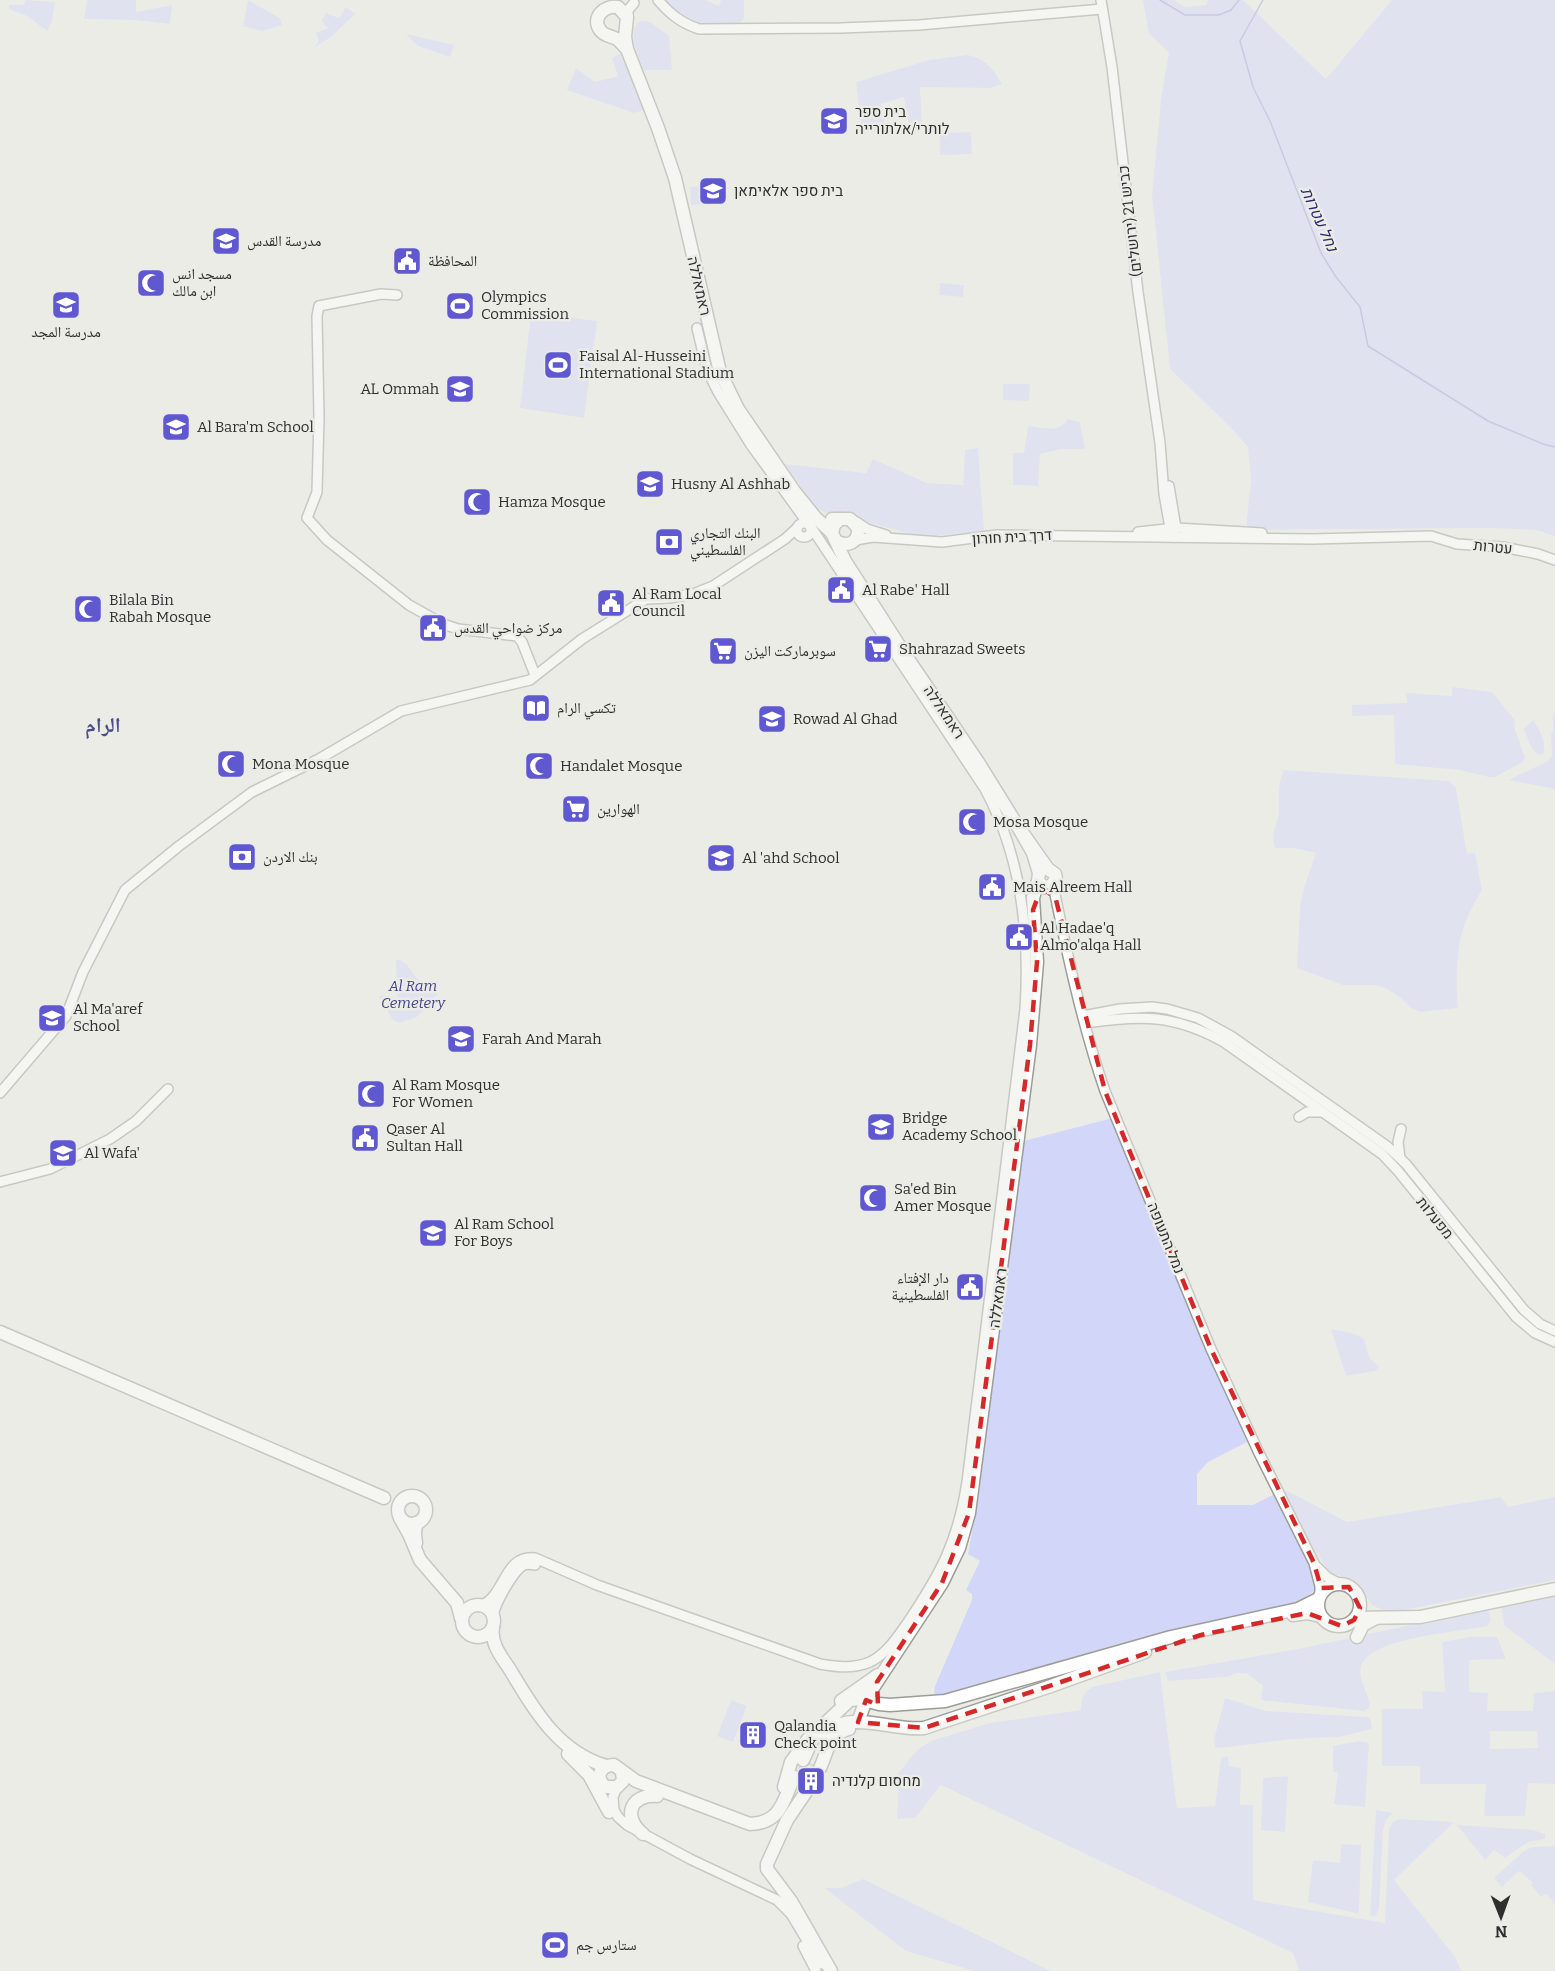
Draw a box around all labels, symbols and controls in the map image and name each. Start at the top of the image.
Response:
place label: בית ספר לותרי/אלתורייה [855,103,950,138]
school or university icon: בית ספר לותרי/אלתורייה [818,105,850,137]
street label: כביש 21 (ירושלים) [1114,164,1146,278]
school or university icon: בית ספר אלאימאן [697,175,729,207]
place label: בית ספר אלאימאן [734,182,843,200]
water label: נחל עטרות [1297,184,1343,255]
school or university icon: مدرسة القدس [210,225,242,257]
place label: مدرسة القدس [247,232,321,251]
public building icon: المحافظة [391,245,423,277]
place label: المحافظة [428,252,477,270]
street label: ראמאללה [683,255,715,317]
place label: مسجد انس ابن مالك [172,265,232,301]
mosque icon: مسجد انس ابن مالك [135,267,167,299]
place label: Olympics Commission [481,288,569,323]
school or university icon: مدرسة المجد [50,289,82,321]
sports icon: Olympics Commission [444,290,476,322]
place label: مدرسة المجد [31,323,101,341]
place label: Faisal Al-Husseini International Stadium [579,347,735,382]
sports icon: Faisal Al-Husseini International Stadium [542,349,574,381]
school or university icon: AL Ommah [444,373,476,405]
place label: AL Ommah [360,380,440,398]
school or university icon: Al Bara'm School [160,411,192,443]
place label: Al Bara'm School [197,418,314,436]
school or university icon: Husny Al Ashhab [634,468,666,500]
place label: Husny Al Ashhab [671,475,790,493]
mosque icon: Hamza Mosque [461,486,493,518]
place label: Hamza Mosque [498,493,606,511]
place label: البنك التجاري الفلسطيني [690,524,761,562]
bank icon: البنك التجاري الفلسطيني [653,526,685,558]
street label: דרך בית חורון [972,526,1053,548]
street label: עטרות [1473,536,1513,558]
public building icon: Al Rabe' Hall [825,574,857,606]
place label: Al Rabe' Hall [862,581,949,599]
place label: Al Ram Local Council [632,585,722,620]
public building icon: Al Ram Local Council [595,587,627,619]
place label: Bilala Bin Rabah Mosque [109,591,211,626]
mosque icon: Bilala Bin Rabah Mosque [72,593,104,625]
public building icon: مركز ضواحي القدس [417,612,449,644]
place label: مركز ضواحي القدس [454,619,562,640]
supermarket icon: Shahrazad Sweets [862,633,894,665]
supermarket icon: سوبرماركت اليزن [707,635,739,667]
place label: Shahrazad Sweets [899,640,1026,658]
place label: سوبرماركت اليزن [744,642,836,661]
street label: ראמאללה [920,682,968,742]
library icon: تكسي الرام [520,692,552,724]
place label: تكسي الرام [557,699,617,720]
school or university icon: Rowad Al Ghad [756,703,788,735]
place label: Rowad Al Ghad [793,710,898,728]
district label: الرام [85,712,121,739]
mosque icon: Mona Mosque [215,748,247,780]
mosque icon: Handalet Mosque [523,750,555,782]
place label: Mona Mosque [252,755,350,773]
place label: Handalet Mosque [560,757,682,775]
supermarket icon: الهوارين [560,793,592,825]
place label: الهوارين [597,800,640,819]
mosque icon: Mosa Mosque [956,806,988,838]
place label: Mosa Mosque [993,813,1088,831]
bank icon: بنك الاردن [226,841,258,873]
school or university icon: Al 'ahd School [705,842,737,874]
place label: بنك الاردن [263,848,318,867]
place label: Al 'ahd School [742,849,840,867]
public building icon: Mais Alreem Hall [976,871,1008,903]
place label: Mais Alreem Hall [1013,878,1132,896]
place label: Al Hadae'q Almo'alqa Hall [1040,919,1141,954]
public building icon: Al Hadae'q Almo'alqa Hall [1003,921,1035,953]
park label: Al Ram Cemetery [381,977,446,1012]
place label: Al Ma'aref School [73,1000,144,1035]
school or university icon: Al Ma'aref School [36,1002,68,1034]
school or university icon: Farah And Marah [445,1023,477,1055]
place label: Farah And Marah [482,1030,602,1048]
place label: Al Ram Mosque For Women [392,1076,500,1111]
mosque icon: Al Ram Mosque For Women [355,1078,387,1110]
place label: Bridge Academy School [902,1109,1017,1144]
school or university icon: Bridge Academy School [865,1111,897,1143]
place label: Qaser Al Sultan Hall [386,1120,463,1155]
public building icon: Qaser Al Sultan Hall [349,1122,381,1154]
school or university icon: Al Wafa' [47,1137,79,1169]
place label: Al Wafa' [84,1144,140,1162]
place label: Sa'ed Bin Amer Mosque [894,1180,992,1215]
mosque icon: Sa'ed Bin Amer Mosque [857,1182,889,1214]
street label: מפעלות [1413,1193,1457,1243]
street label: נמל התעופה [1144,1200,1188,1276]
place label: Al Ram School For Boys [454,1215,554,1250]
school or university icon: Al Ram School For Boys [417,1217,449,1249]
street label: ראמאללה [985,1267,1011,1329]
place label: دار الإفتاء الفلسطينية [891,1269,949,1304]
public building icon: دار الإفتاء الفلسطينية [954,1271,986,1303]
place label: Qalandia Check point [774,1717,857,1752]
building icon: Qalandia Check point [737,1719,769,1751]
building icon: מחסום קלנדיה [795,1765,827,1797]
place label: מחסום קלנדיה [832,1772,921,1790]
north arrow [1471,1887,1531,1947]
text: N [1495,1922,1508,1941]
sports icon: ستارس جم [539,1929,571,1961]
place label: ستارس جم [576,1936,637,1955]

